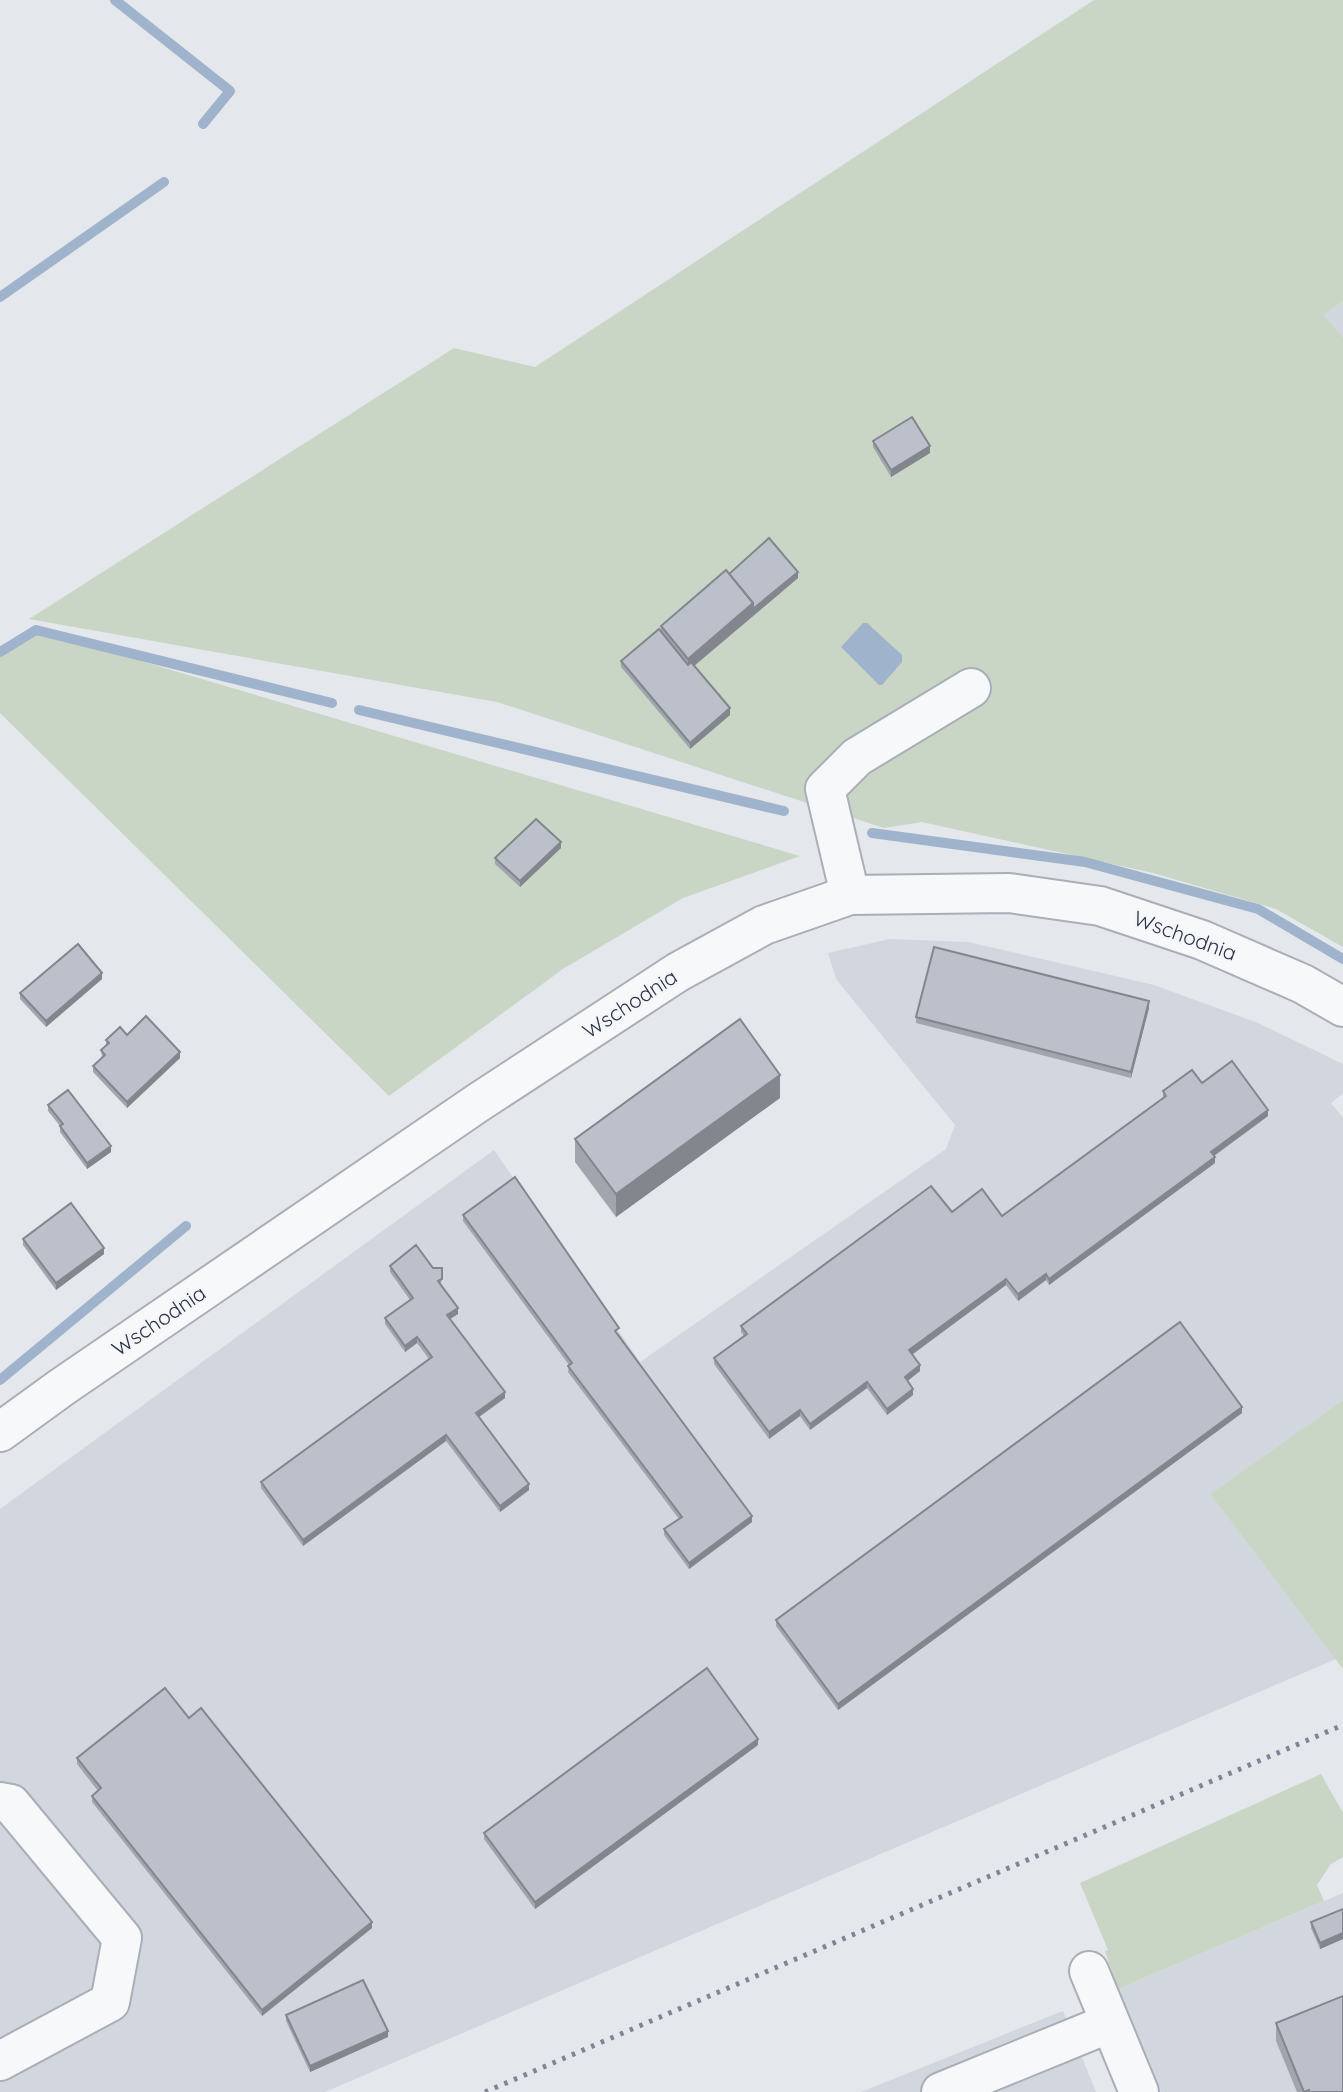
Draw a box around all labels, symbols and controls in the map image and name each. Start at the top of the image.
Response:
street label: Wschodnia [1130,904,1240,966]
street label: Wschodnia [577,963,682,1043]
street label: Wschodnia [107,1279,210,1361]

